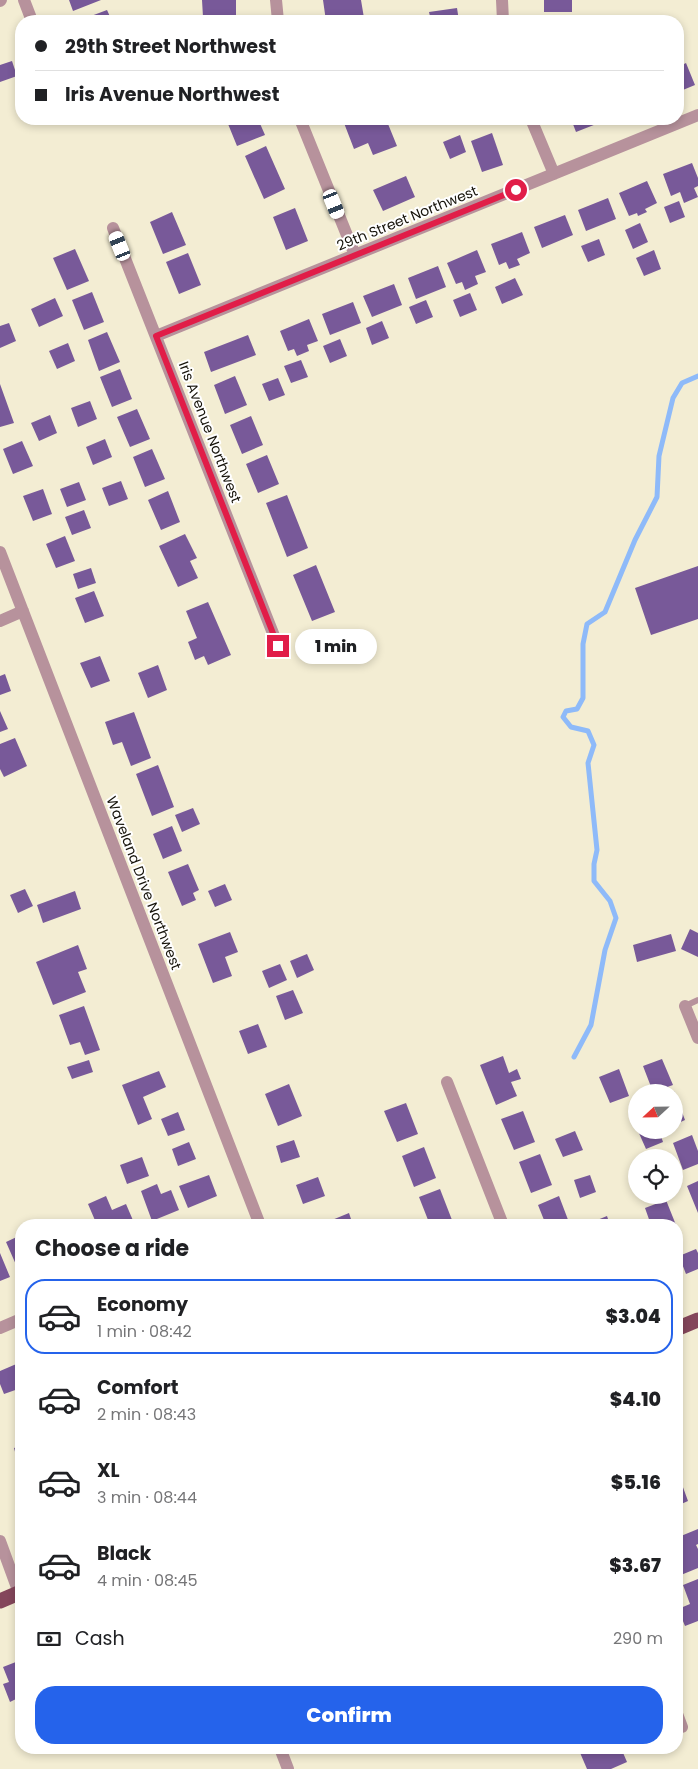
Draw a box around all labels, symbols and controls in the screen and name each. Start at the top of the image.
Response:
text: 29th Street Northwest [65,33,276,60]
text: Iris Avenue Northwest [65,81,279,108]
route start [505,179,527,201]
street label: 29th Street Northwest [334,181,480,255]
car [321,187,346,221]
car [107,229,132,263]
street label: Iris Avenue Northwest [174,358,246,506]
callout: 1 min [296,628,378,664]
route end [267,635,289,657]
text: 1 min [315,635,357,658]
street label: Waveland Drive Northwest [102,793,186,973]
north arrow [628,1084,682,1139]
map controls [628,1084,683,1204]
button: locate [628,1149,683,1204]
text: Choose a ride [35,1233,189,1264]
text: Economy [97,1291,188,1318]
icon: car [37,1294,82,1339]
text: $3.04 [606,1303,661,1330]
text: 1 min · 08:42 [97,1320,192,1343]
text: Comfort [97,1374,179,1401]
icon: car [37,1377,82,1422]
text: $4.10 [610,1386,661,1413]
text: 2 min · 08:43 [97,1403,196,1426]
text: XL [97,1457,120,1484]
icon: car [37,1460,82,1505]
text: $5.16 [611,1469,661,1496]
text: 3 min · 08:44 [97,1486,197,1509]
text: Black [97,1540,151,1567]
icon: car [37,1543,82,1588]
text: $3.67 [609,1552,661,1579]
text: 4 min · 08:45 [97,1569,198,1592]
icon: cash [35,1625,63,1653]
text: Cash [75,1625,125,1652]
text: 290 m [613,1627,663,1650]
button: Confirm [35,1686,663,1744]

